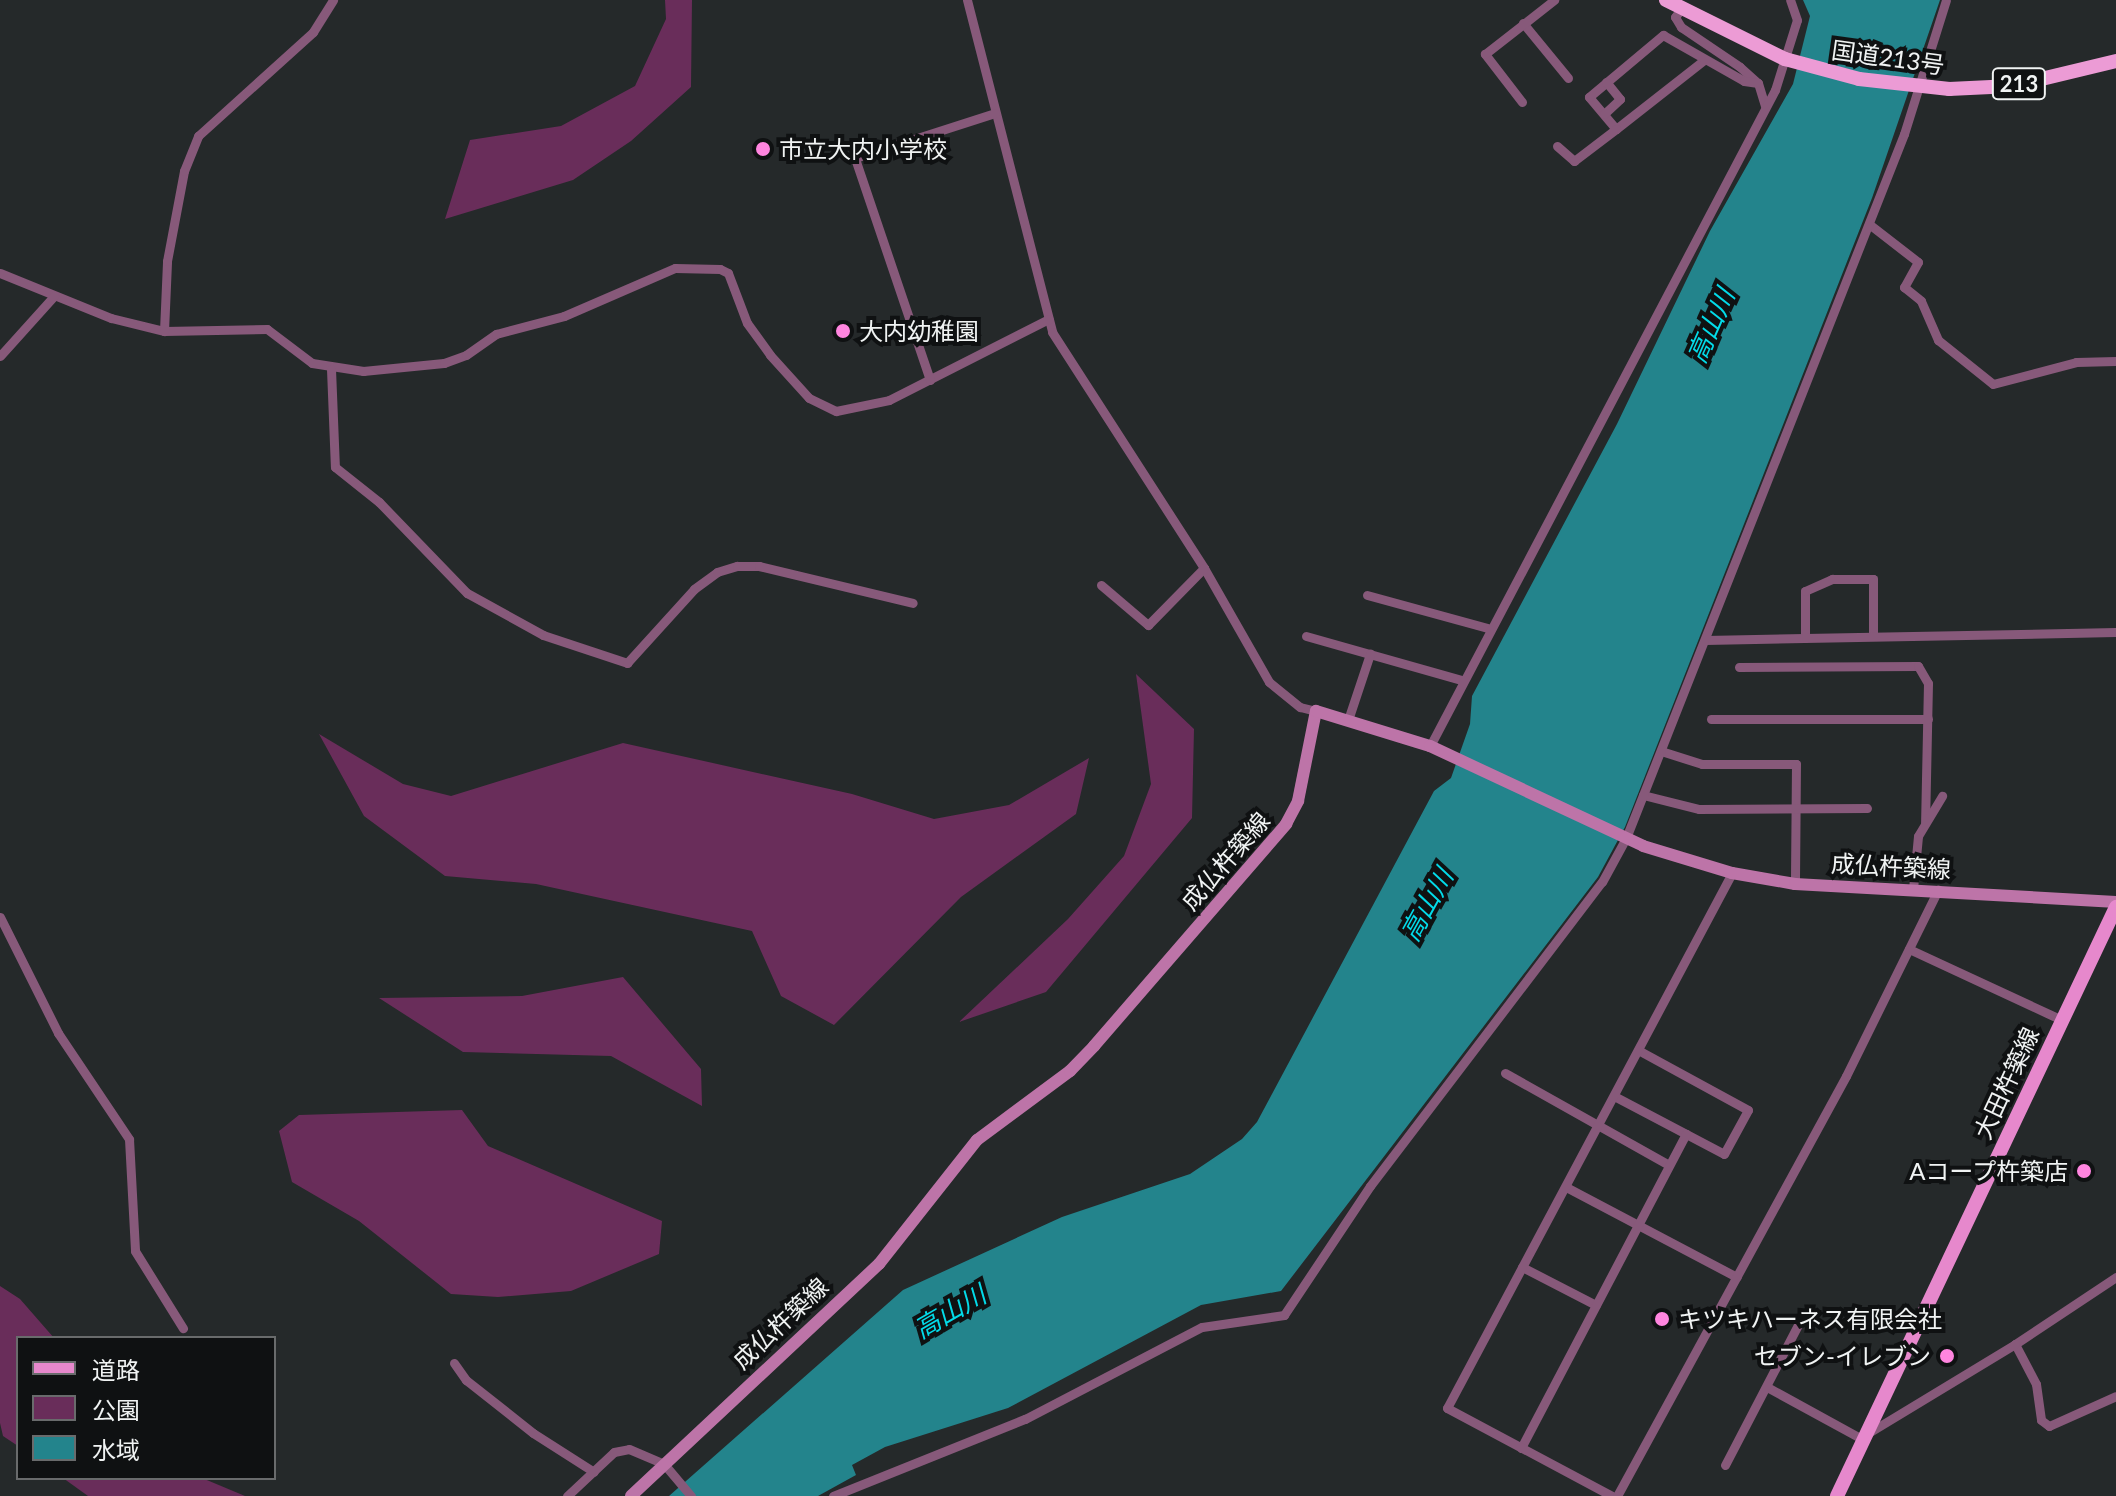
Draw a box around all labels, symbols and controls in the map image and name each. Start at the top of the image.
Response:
street label: 国道213号 [1830,35,1946,79]
road number: 213 [1991,66,2047,102]
place label: 市立大内小学校 [779,135,947,163]
marker: 市立大内小学校 [754,140,772,158]
water label: 高山川 [1681,284,1741,368]
place label: 大内幼稚園 [859,317,979,345]
marker: 大内幼稚園 [834,322,852,340]
street label: 成仏杵築線 [1175,806,1275,916]
street label: 成仏杵築線 [1830,848,1952,884]
water label: 高山川 [1394,863,1460,947]
street label: 大田杵築線 [1968,1023,2044,1143]
place label: Aコープ杵築店 [1908,1157,2068,1185]
marker: Aコープ杵築店 [2075,1162,2093,1180]
street label: 成仏杵築線 [726,1272,834,1374]
water label: 高山川 [908,1279,992,1345]
place label: キツキハーネス有限会社 [1678,1305,1942,1333]
marker: キツキハーネス有限会社 [1653,1310,1671,1328]
legend [16,1336,276,1480]
place label: セブン-イレブン [1754,1342,1931,1370]
marker: セブン-イレブン [1938,1347,1956,1365]
text: 道路 [92,1355,140,1384]
text: 公園 [92,1395,140,1424]
text: 水域 [92,1435,140,1464]

